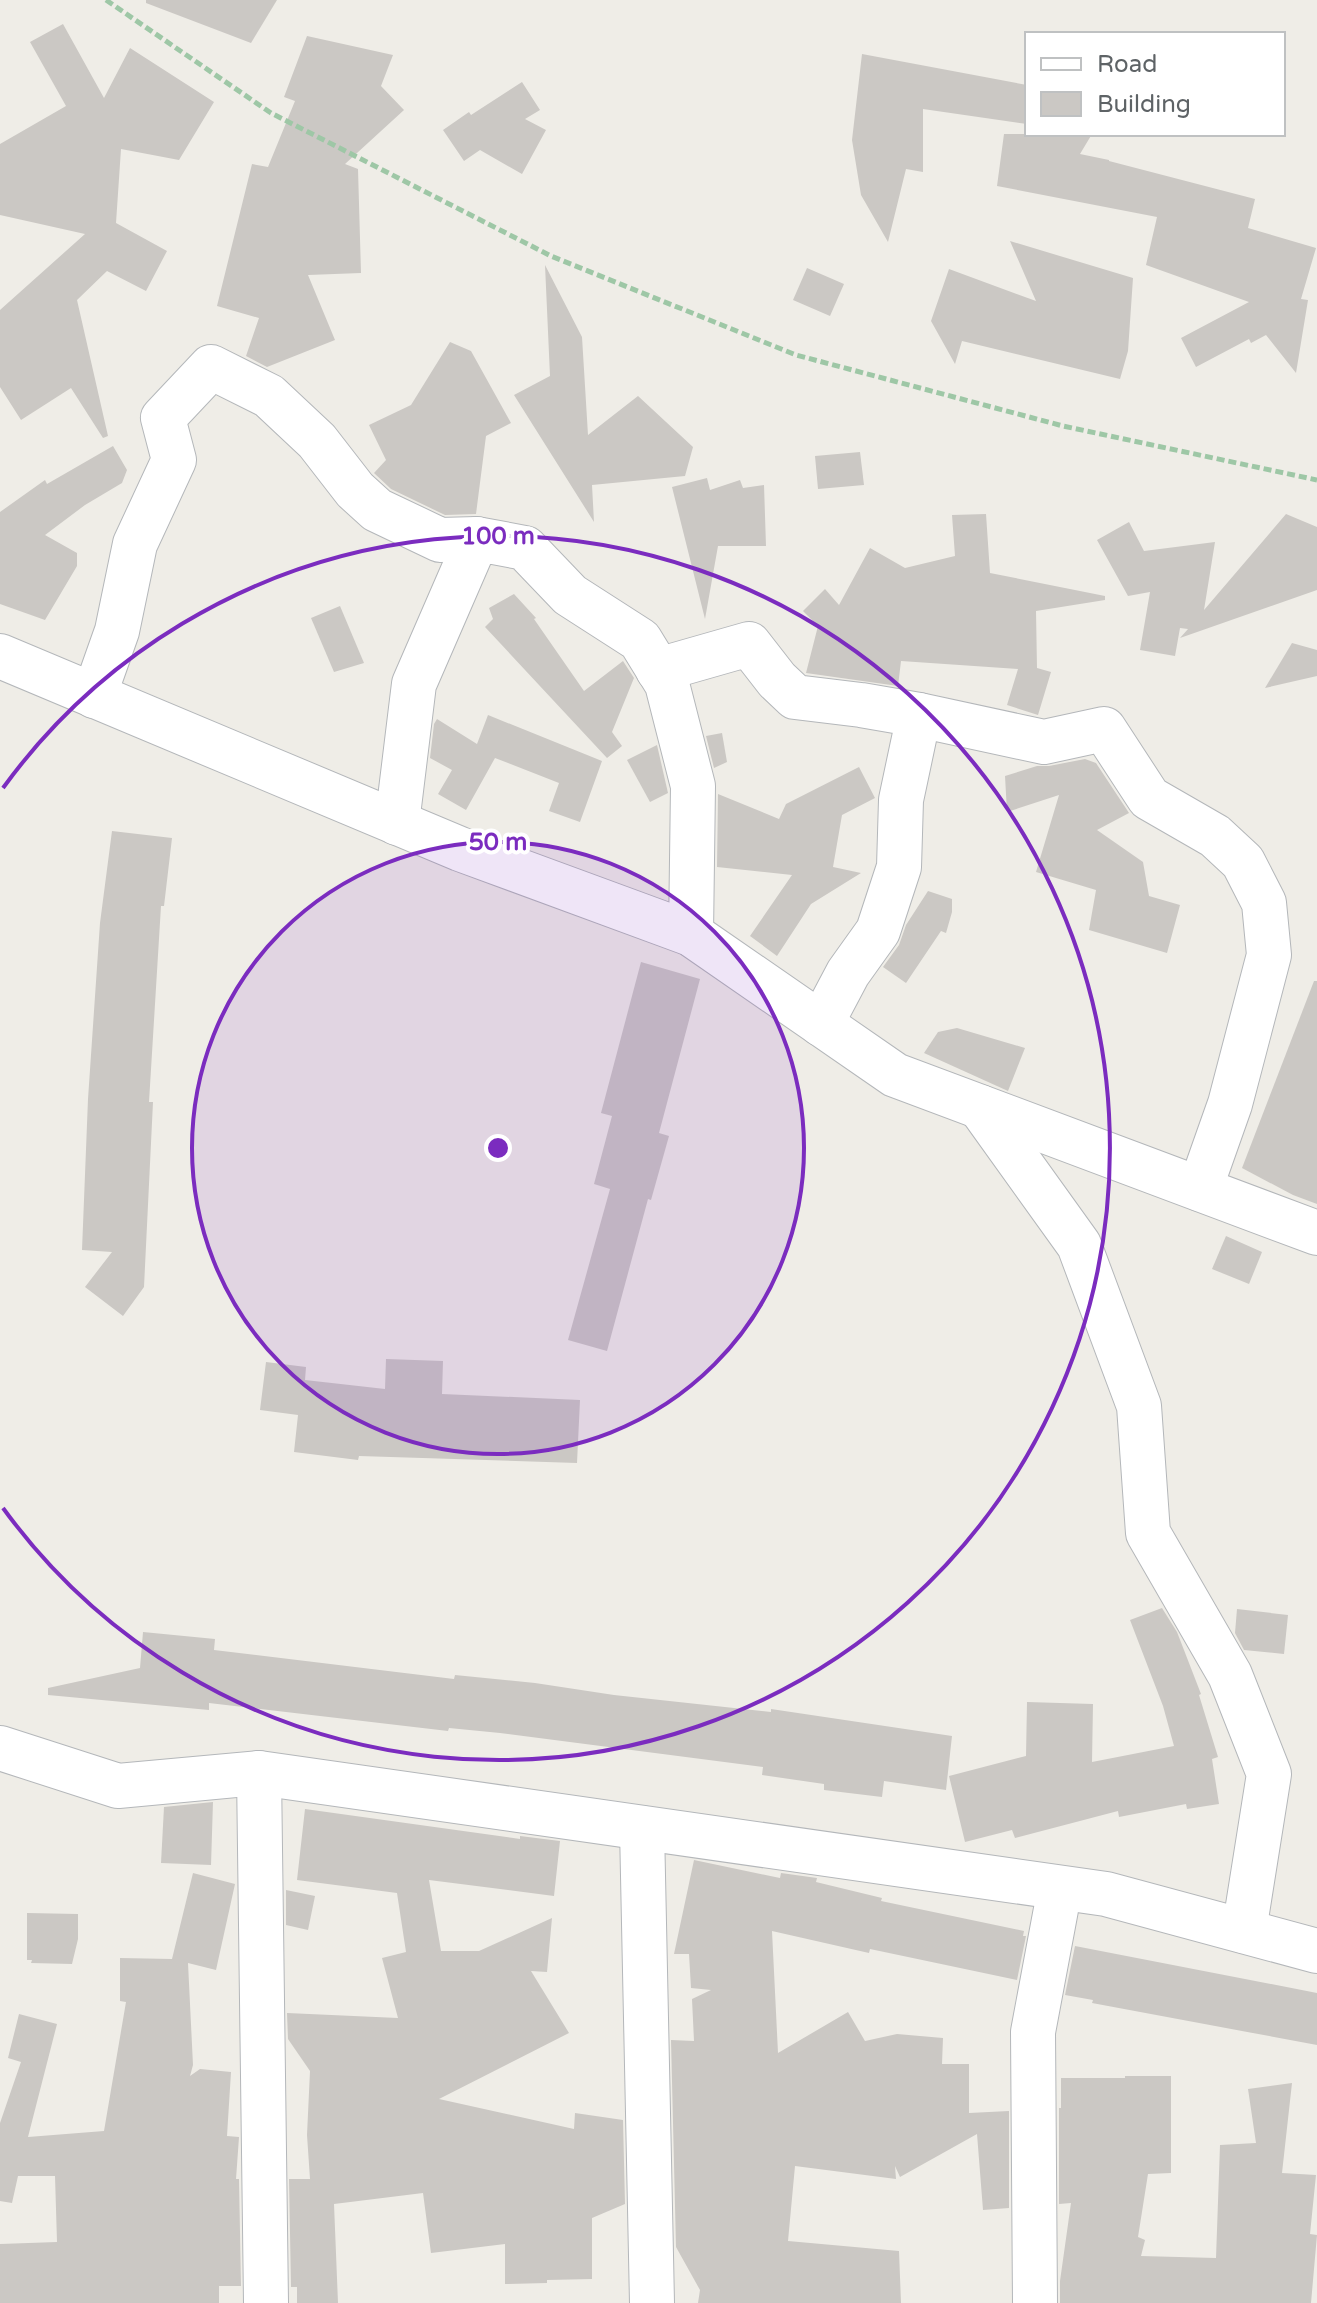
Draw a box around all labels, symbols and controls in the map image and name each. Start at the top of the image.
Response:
legend [1025,32,1285,136]
text: Road [1097,50,1157,79]
text: Building [1097,90,1191,119]
text: 100 m [461,522,535,551]
text: 50 m [469,828,527,857]
centre of rings [484,1134,512,1162]

